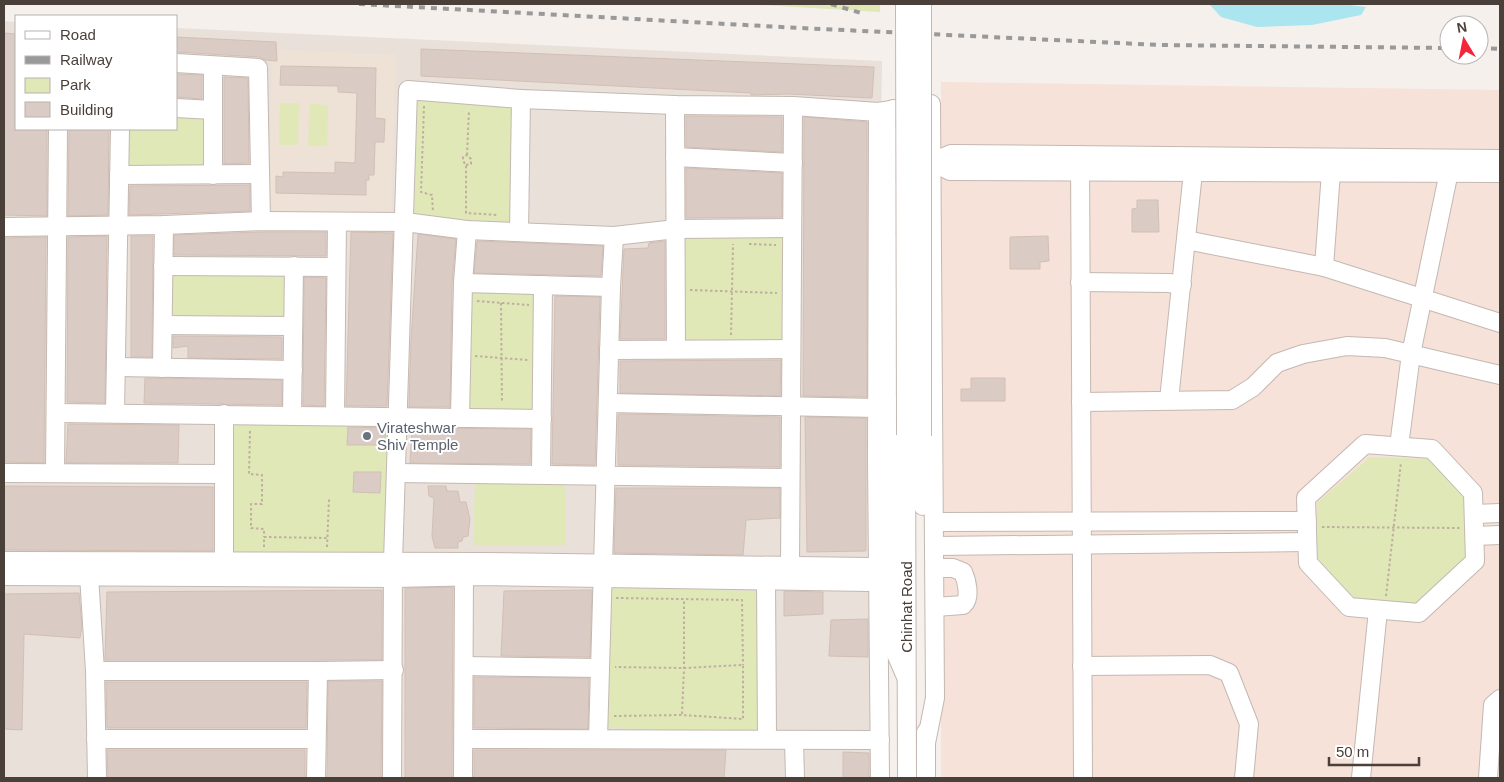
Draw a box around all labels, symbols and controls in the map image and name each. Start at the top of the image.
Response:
legend [15,15,178,130]
north arrow [1439,15,1489,65]
text: N [1455,18,1468,36]
text: Road [60,26,96,43]
text: Railway [60,51,113,68]
text: Park [60,76,91,93]
text: Building [60,101,113,118]
place label: Virateshwar Shiv Temple [377,419,458,453]
marker: Virateshwar Shiv Temple [361,430,373,442]
street label: Chinhat Road [898,561,915,653]
scale bar [1329,734,1419,766]
text: 50 m [1336,743,1369,760]

